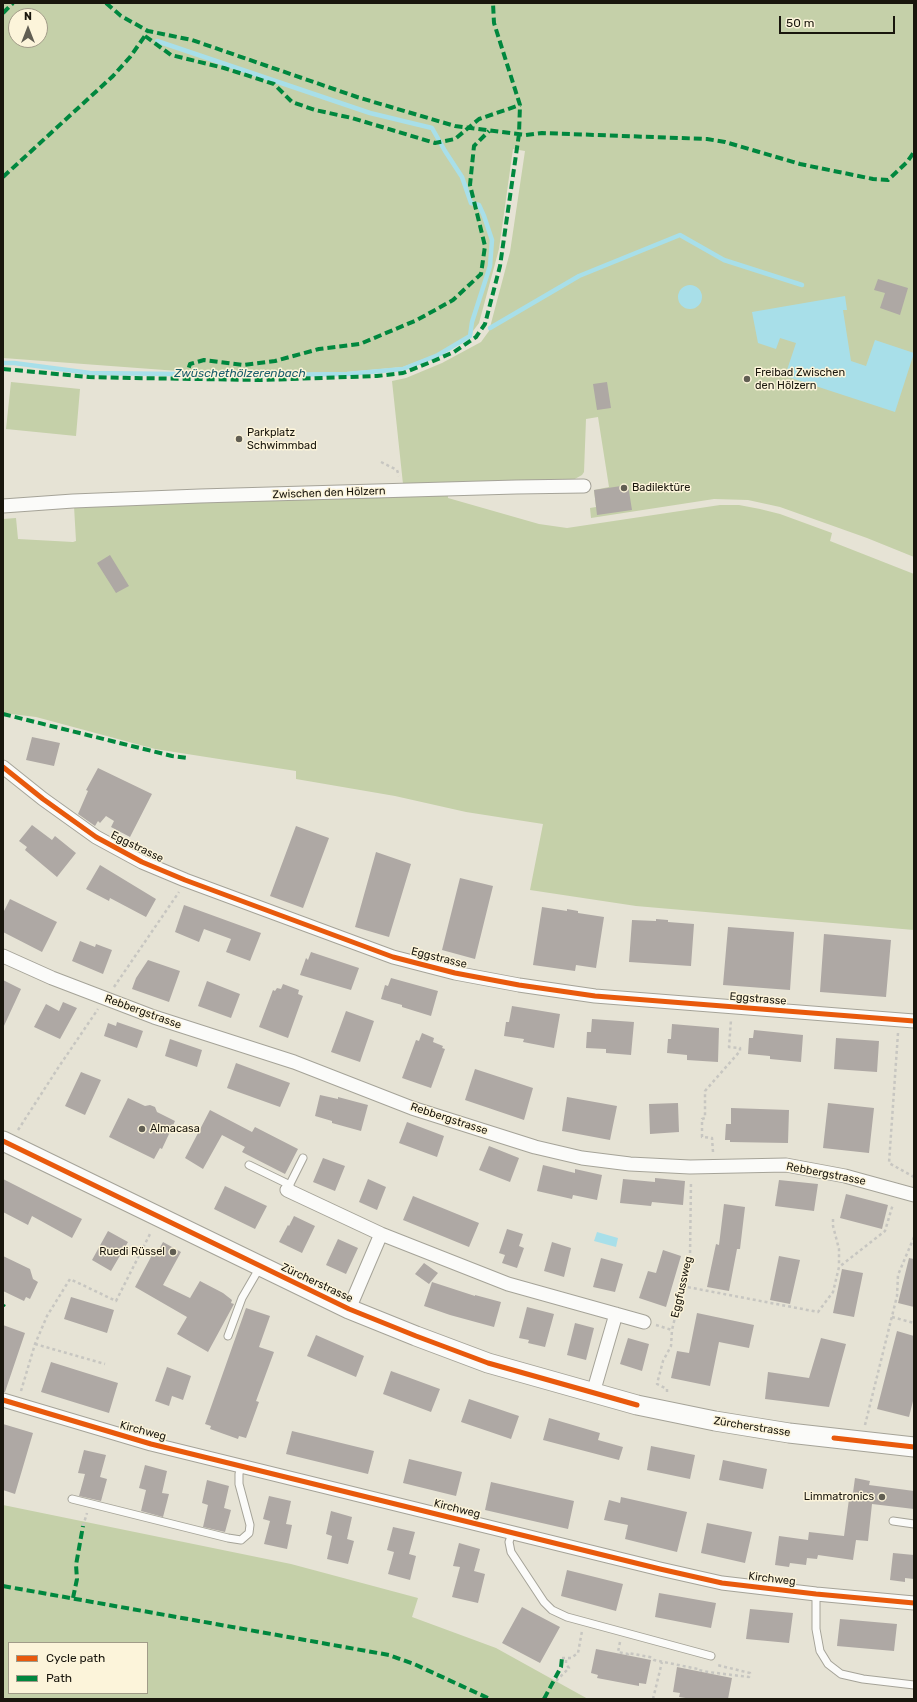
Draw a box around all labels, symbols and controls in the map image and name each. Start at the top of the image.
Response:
north arrow [8,8,48,48]
scale bar [781,8,897,34]
text: N [24,10,32,23]
text: 50 m [786,16,814,30]
place label: Freibad Zwischen den Hölzern [755,366,845,392]
water label: Zwüschethölzerenbach [174,367,306,381]
marker: Freibad Zwischen den Hölzern [742,374,752,384]
place label: Parkplatz Schwimmbad [247,426,317,452]
marker: Parkplatz Schwimmbad [234,434,244,444]
place label: Badilektüre [632,481,690,495]
marker: Badilektüre [619,483,629,493]
street label: Zwischen den Hölzern [272,484,386,502]
street label: Eggstrasse [108,829,166,865]
street label: Eggstrasse [410,945,468,971]
street label: Eggstrasse [729,990,787,1008]
street label: Rebbergstrasse [103,992,183,1032]
street label: Rebbergstrasse [409,1100,489,1138]
place label: Almacasa [150,1122,200,1136]
marker: Almacasa [137,1124,147,1134]
street label: Rebbergstrasse [785,1160,867,1188]
place label: Ruedi Rüssel [99,1245,165,1259]
marker: Ruedi Rüssel [168,1247,178,1257]
street label: Eggfussweg [668,1255,696,1319]
street label: Zürcherstrasse [279,1261,355,1305]
street label: Zürcherstrasse [713,1414,791,1440]
street label: Kirchweg [118,1418,168,1444]
place label: Limmatronics [804,1490,874,1504]
marker: Limmatronics [877,1492,887,1502]
street label: Kirchweg [432,1497,482,1521]
street label: Kirchweg [748,1570,796,1588]
legend [8,1642,148,1694]
text: Cycle path [46,1651,105,1665]
text: Path [46,1671,72,1685]

